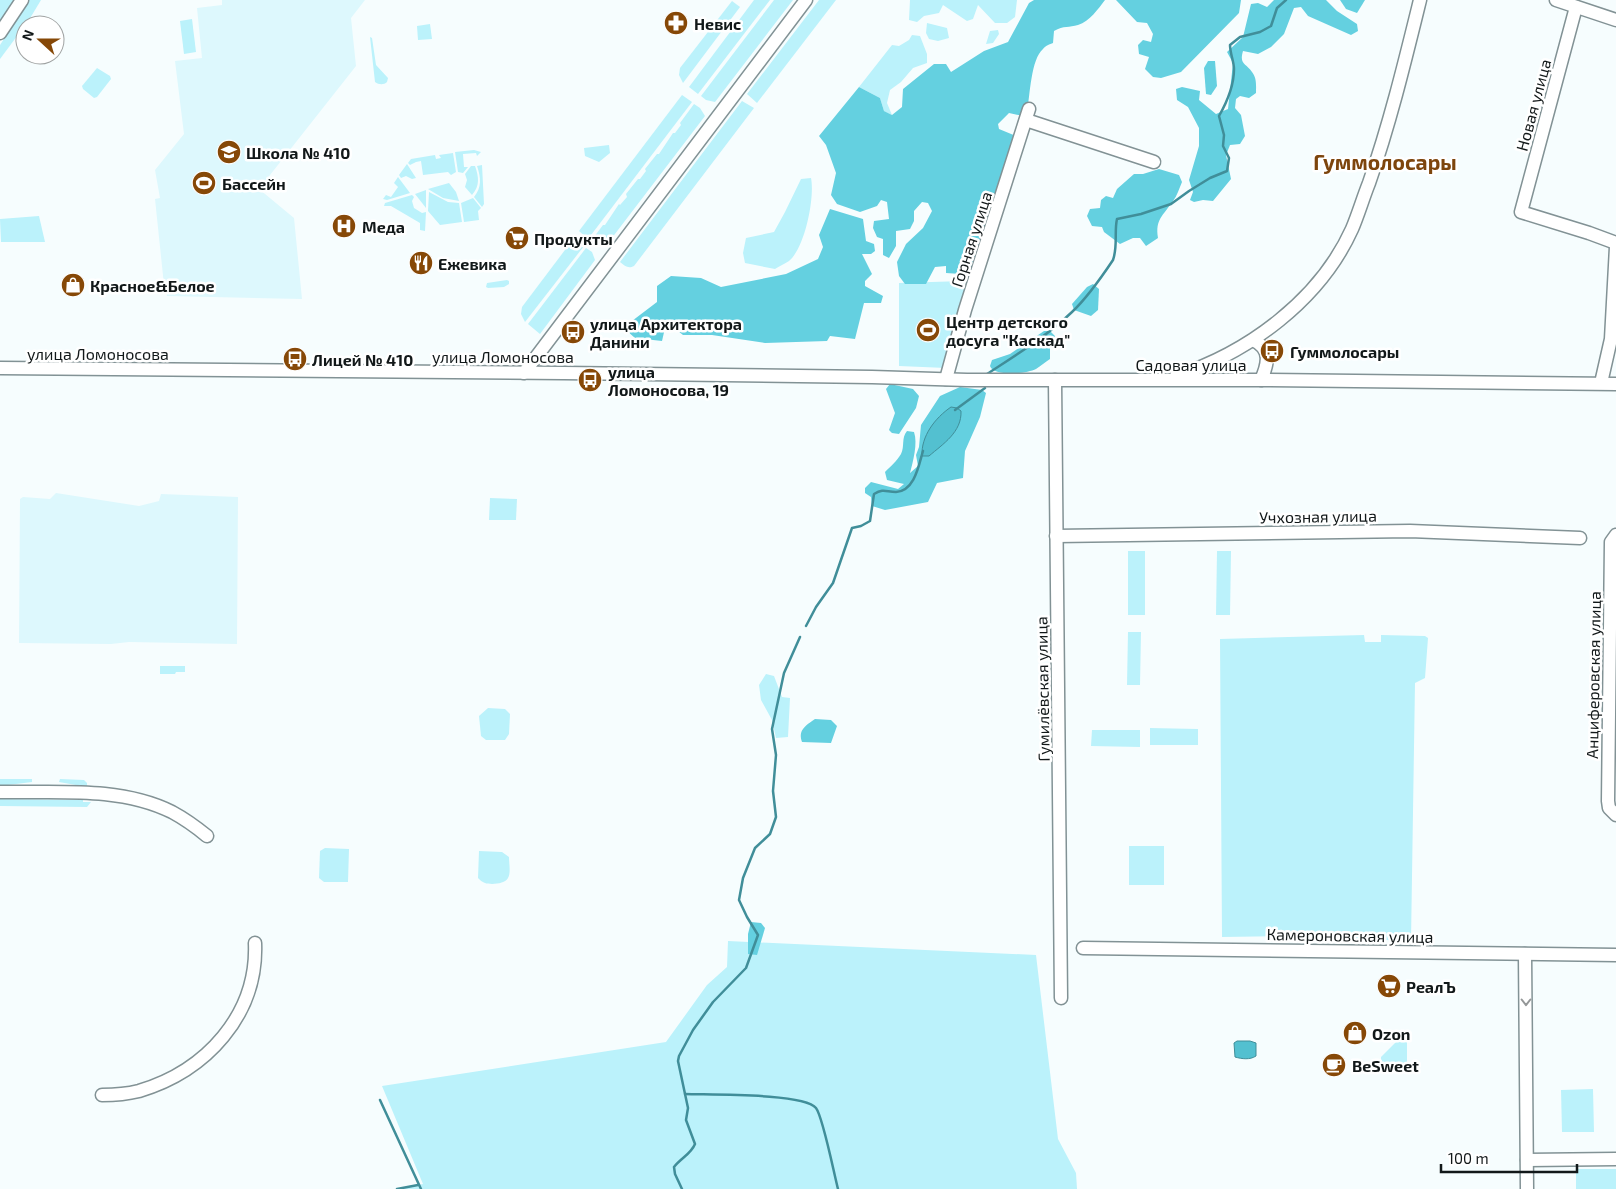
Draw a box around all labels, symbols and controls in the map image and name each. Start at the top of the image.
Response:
pharmacy icon: Невис [663,10,689,36]
place label: Невис [694,14,741,33]
north arrow [15,15,65,65]
text: N [18,27,37,43]
street label: Новая улица [1512,57,1555,153]
school or university icon: Школа № 410 [216,139,242,165]
place label: Школа № 410 [246,143,350,162]
district label: Гуммолосары [1313,149,1457,174]
sports icon: Бассейн [191,170,217,196]
place label: Бассейн [222,174,286,193]
street label: Горная улица [947,189,996,289]
hospital icon: Меда [331,213,357,239]
place label: Меда [362,217,405,236]
supermarket icon: Продукты [504,225,530,251]
place label: Продукты [534,229,613,248]
restaurant icon: Ежевика [408,250,434,276]
place label: Ежевика [438,254,507,273]
shop icon: Красное&Белое [60,272,86,298]
place label: Красное&Белое [90,276,215,295]
place label: Центр детского досуга "Каскад" [946,312,1070,349]
place label: улица Архитектора Данини [590,314,742,351]
sports icon: Центр детского досуга "Каскад" [915,317,941,343]
bus stop icon: улица Архитектора Данини [560,319,586,345]
bus stop icon: Гуммолосары [1259,338,1285,364]
place label: Гуммолосары [1290,342,1399,361]
street label: улица Ломоносова [27,344,169,364]
bus stop icon: Лицей № 410 [282,346,308,372]
street label: улица Ломоносова [432,347,574,367]
place label: Лицей № 410 [312,350,413,369]
street label: Садовая улица [1135,355,1247,375]
place label: улица Ломоносова, 19 [608,362,729,399]
bus stop icon: улица Ломоносова, 19 [577,367,603,393]
street label: Учхозная улица [1259,505,1377,528]
street label: Анциферовская улица [1582,591,1605,759]
street label: Гумилёвская улица [1031,616,1054,762]
street label: Камероновская улица [1266,924,1434,947]
supermarket icon: РеалЪ [1376,973,1402,999]
place label: РеалЪ [1406,977,1456,996]
one-way arrow [1520,999,1531,1007]
shop icon: Ozon [1342,1020,1368,1046]
place label: Ozon [1372,1024,1410,1043]
cafe icon: BeSweet [1321,1052,1347,1078]
place label: BeSweet [1352,1056,1419,1075]
scale bar [1441,1142,1577,1174]
text: 100 m [1448,1149,1489,1167]

